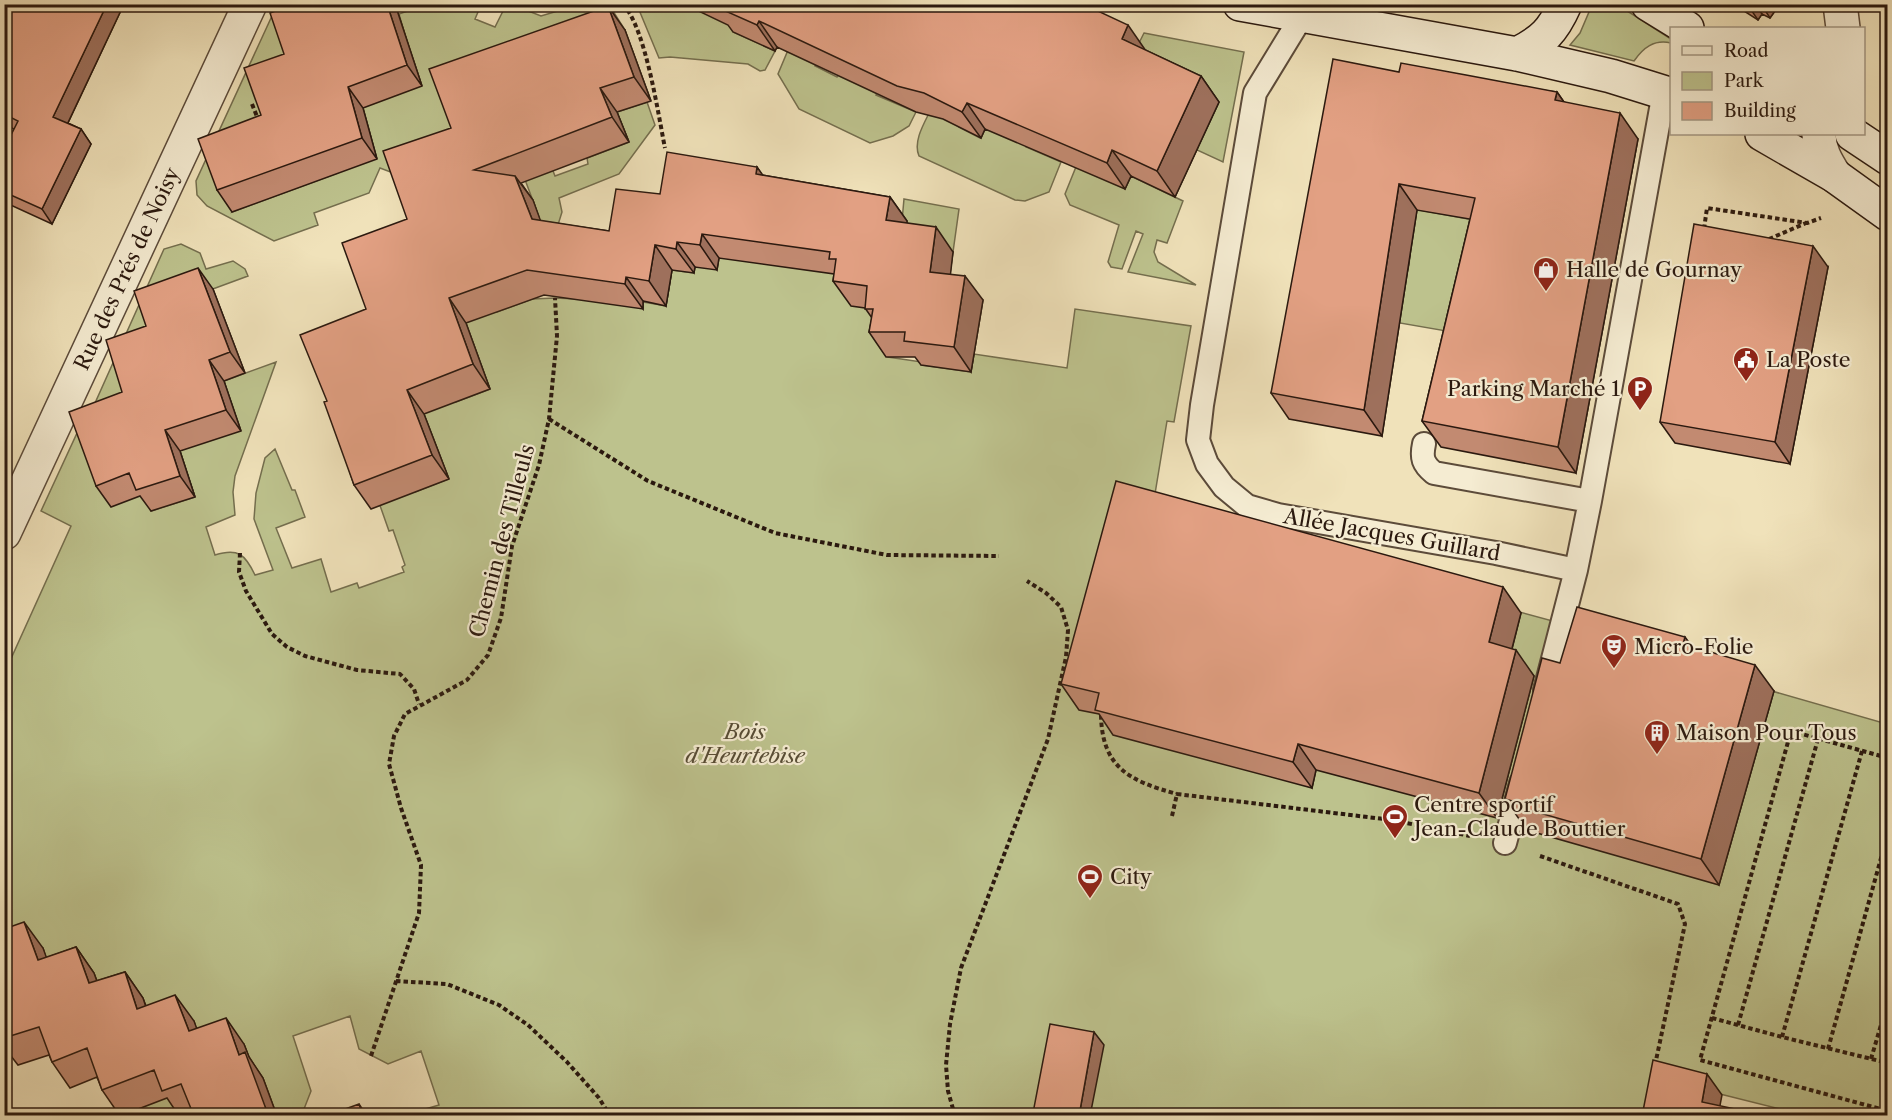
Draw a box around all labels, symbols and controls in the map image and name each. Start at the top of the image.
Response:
legend [1670,27,1865,135]
text: Road [1724,40,1769,62]
text: Park [1724,70,1765,92]
text: Building [1724,100,1796,122]
street label: Rue des Prés de Noisy [69,163,185,374]
shop icon: Halle de Gournay [1531,255,1561,293]
place label: Halle de Gournay [1566,257,1742,282]
public building icon: La Poste [1731,345,1761,383]
place label: La Poste [1766,347,1851,372]
parking icon: Parking Marché 1 [1625,374,1655,412]
place label: Parking Marché 1 [1447,376,1620,401]
street label: Chemin des Tilleuls [464,442,539,640]
street label: Allée Jacques Guillard [1281,503,1503,566]
theatre icon: Micro-Folie [1599,632,1629,670]
place label: Micro-Folie [1634,634,1754,659]
building icon: Maison Pour Tous [1642,718,1672,756]
park label: Bois d'Heurtebise [685,719,806,768]
place label: Maison Pour Tous [1676,720,1857,745]
place label: Centre sportif Jean-Claude Bouttier [1411,792,1626,841]
sports icon: Centre sportif Jean-Claude Bouttier [1380,802,1410,840]
sports icon: City [1075,862,1105,900]
place label: City [1110,864,1152,889]

